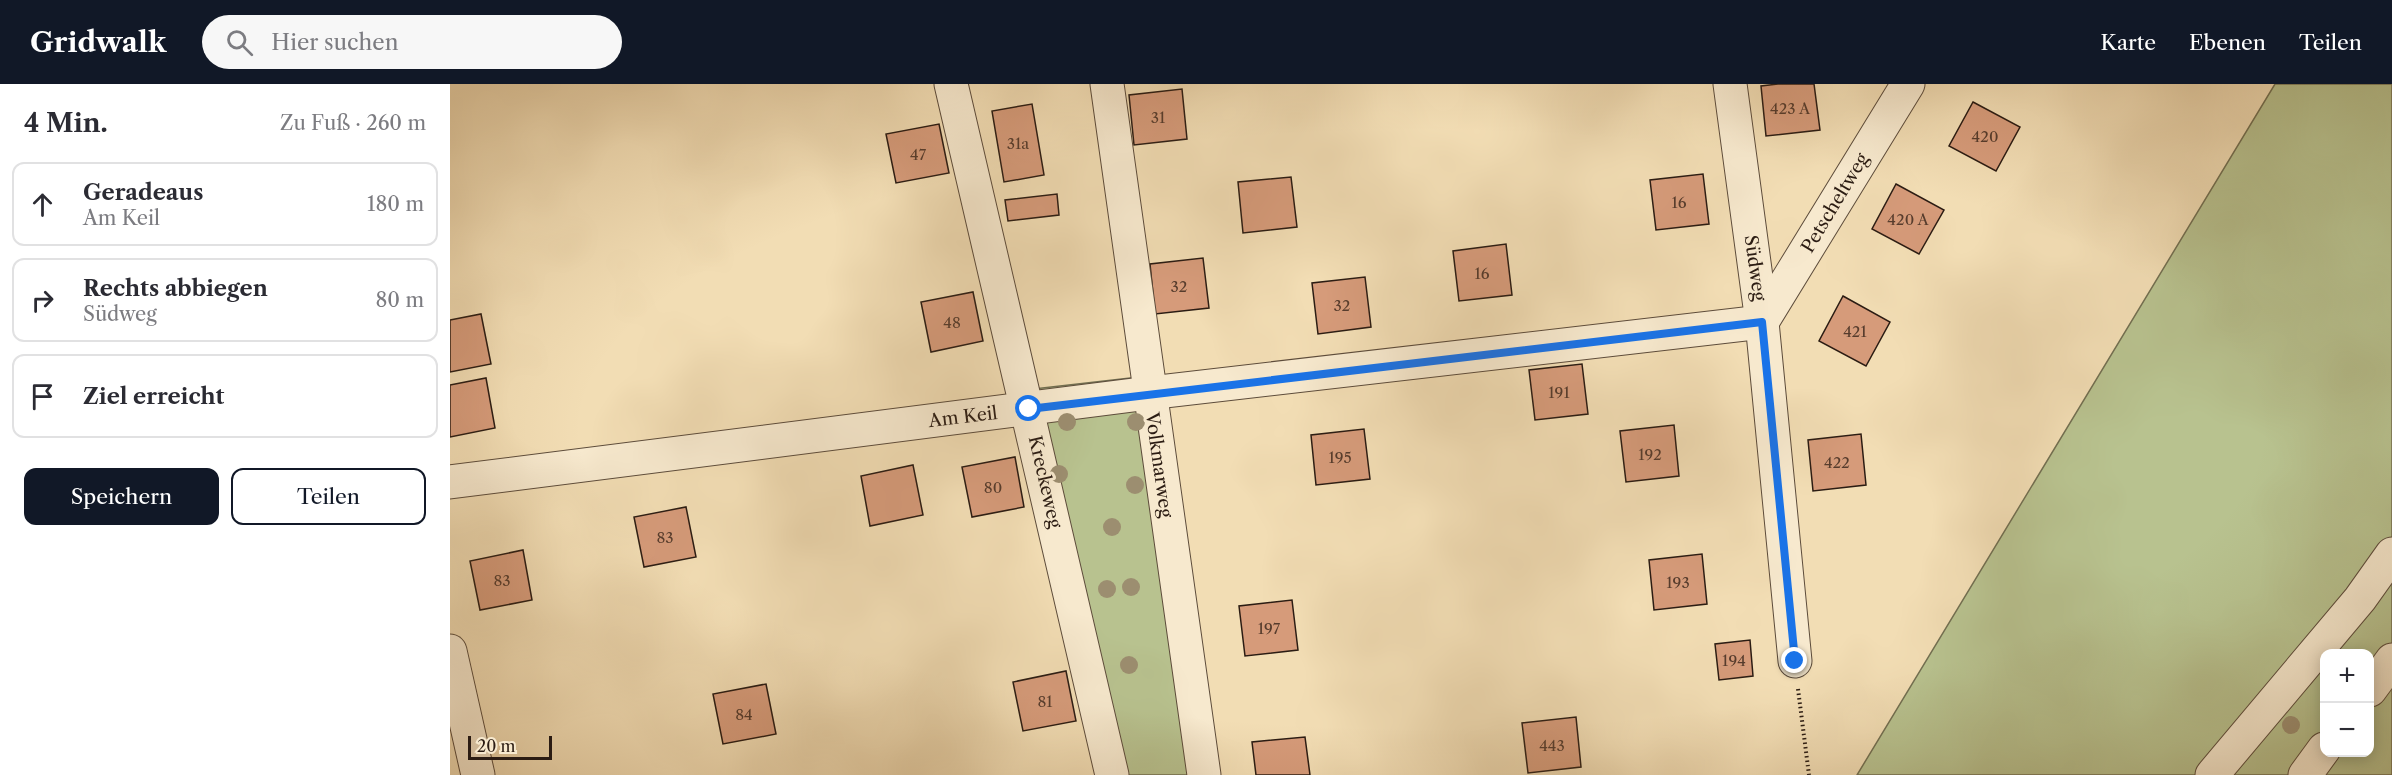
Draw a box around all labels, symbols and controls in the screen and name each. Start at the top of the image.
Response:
search box [202,15,622,69]
text: Gridwalk [30,25,166,59]
icon: search [223,26,256,59]
text: Hier suchen [271,29,398,56]
text: Karte [2101,30,2156,55]
text: Ebenen [2189,30,2266,55]
text: Teilen [2299,30,2362,55]
house number: 423 A [1770,99,1811,118]
text: 4 Min. [24,107,108,139]
house number: 31 [1151,108,1166,127]
text: Zu Fuß · 260 m [280,111,426,135]
house number: 420 [1972,127,1998,146]
house number: 31a [1007,134,1029,153]
house number: 47 [910,145,927,164]
street label: Petscheltweg [1797,149,1874,257]
text: Geradeaus [83,179,203,206]
icon: ahead [26,188,59,221]
text: 180 m [367,192,424,216]
house number: 16 [1671,193,1687,212]
text: Am Keil [83,206,160,230]
house number: 420 A [1887,210,1930,229]
street label: Südweg [1739,234,1771,303]
house number: 16 [1474,264,1490,283]
text: Rechts abbiegen [83,275,268,302]
house number: 32 [1171,277,1187,296]
icon: right [26,284,59,317]
text: 80 m [376,288,424,312]
house number: 32 [1334,296,1350,315]
text: Südweg [83,302,157,326]
house number: 48 [943,313,961,332]
house number: 421 [1843,322,1867,341]
icon: arrive [26,380,59,413]
text: Ziel erreicht [83,383,224,410]
house number: 191 [1548,383,1570,402]
route start [1015,395,1041,421]
street label: Am Keil [926,402,999,432]
street label: Volkmarweg [1141,410,1177,520]
street label: Kreckeweg [1024,434,1066,531]
house number: 192 [1638,445,1662,464]
house number: 195 [1328,448,1352,467]
house number: 422 [1824,453,1850,472]
button: Speichern [24,468,219,525]
button: Teilen [231,468,426,525]
house number: 80 [984,478,1002,497]
house number: 83 [656,528,674,547]
house number: 83 [493,571,511,590]
house number: 193 [1666,573,1690,592]
house number: 197 [1258,619,1281,638]
route end [1781,647,1807,673]
map controls [2320,649,2374,757]
button: + [2320,649,2374,703]
house number: 194 [1722,651,1746,670]
house number: 81 [1037,692,1053,711]
button: − [2320,703,2374,757]
house number: 84 [735,705,753,724]
scale bar [468,733,552,760]
text: 20 m [477,736,516,756]
house number: 443 [1539,736,1565,755]

